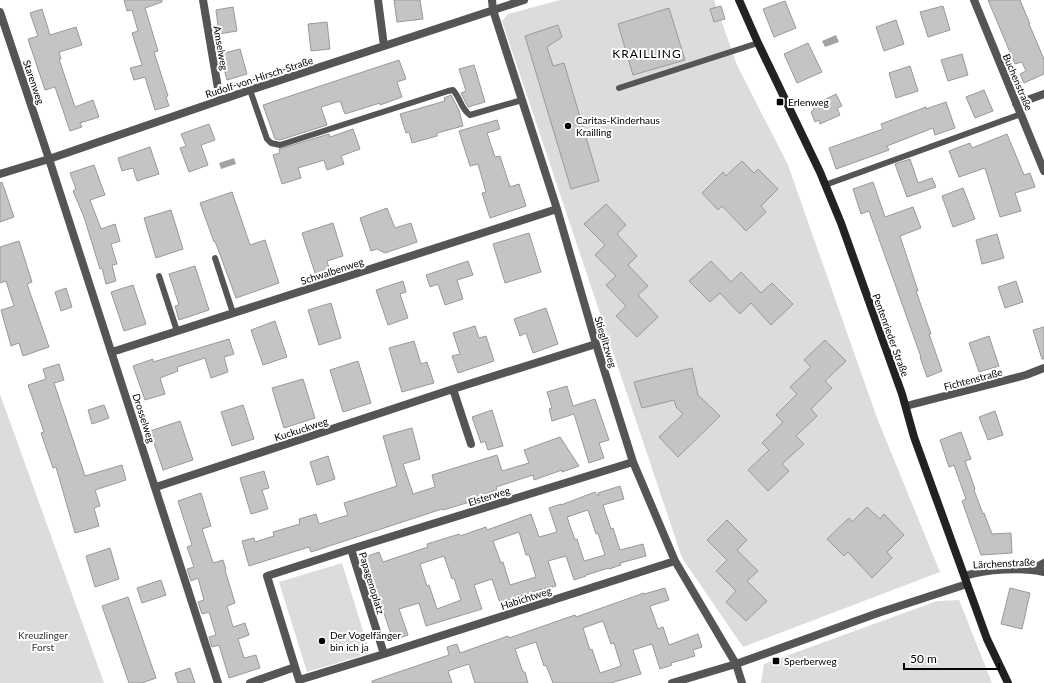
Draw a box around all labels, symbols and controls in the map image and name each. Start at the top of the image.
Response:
street label: Amselweg [211,25,231,71]
district label: KRAILLING [612,46,682,61]
street label: Buchenstraße [1001,52,1035,112]
street label: Rudolf-von-Hirsch-Straße [204,54,314,100]
street label: Starenweg [21,58,47,106]
place label: Erlenweg [788,96,829,108]
marker: Erlenweg [775,97,785,107]
place label: Caritas-Kinderhaus Krailling [576,114,660,138]
marker: Caritas-Kinderhaus Krailling [563,121,573,131]
street label: Schwalbenweg [299,255,365,287]
street label: Pentenrieder Straße [870,292,912,378]
street label: Stieglitzweg [593,315,619,369]
street label: Fichtenstraße [942,365,1004,393]
street label: Drosselweg [130,392,158,444]
street label: Kuckuckweg [273,415,329,443]
street label: Elsterweg [467,484,511,508]
street label: Papagenoplatz [357,551,387,616]
street label: Lärchenstraße [973,555,1035,571]
street label: Habichtweg [499,584,553,612]
park label: Kreuzlinger Forst [18,629,68,653]
place label: Der Vogelfänger bin ich ja [330,629,401,653]
marker: Der Vogelfänger bin ich ja [317,636,327,646]
scale bar [904,645,999,671]
text: 50 m [910,651,937,666]
place label: Sperberweg [784,655,837,667]
marker: Sperberweg [771,656,781,666]

